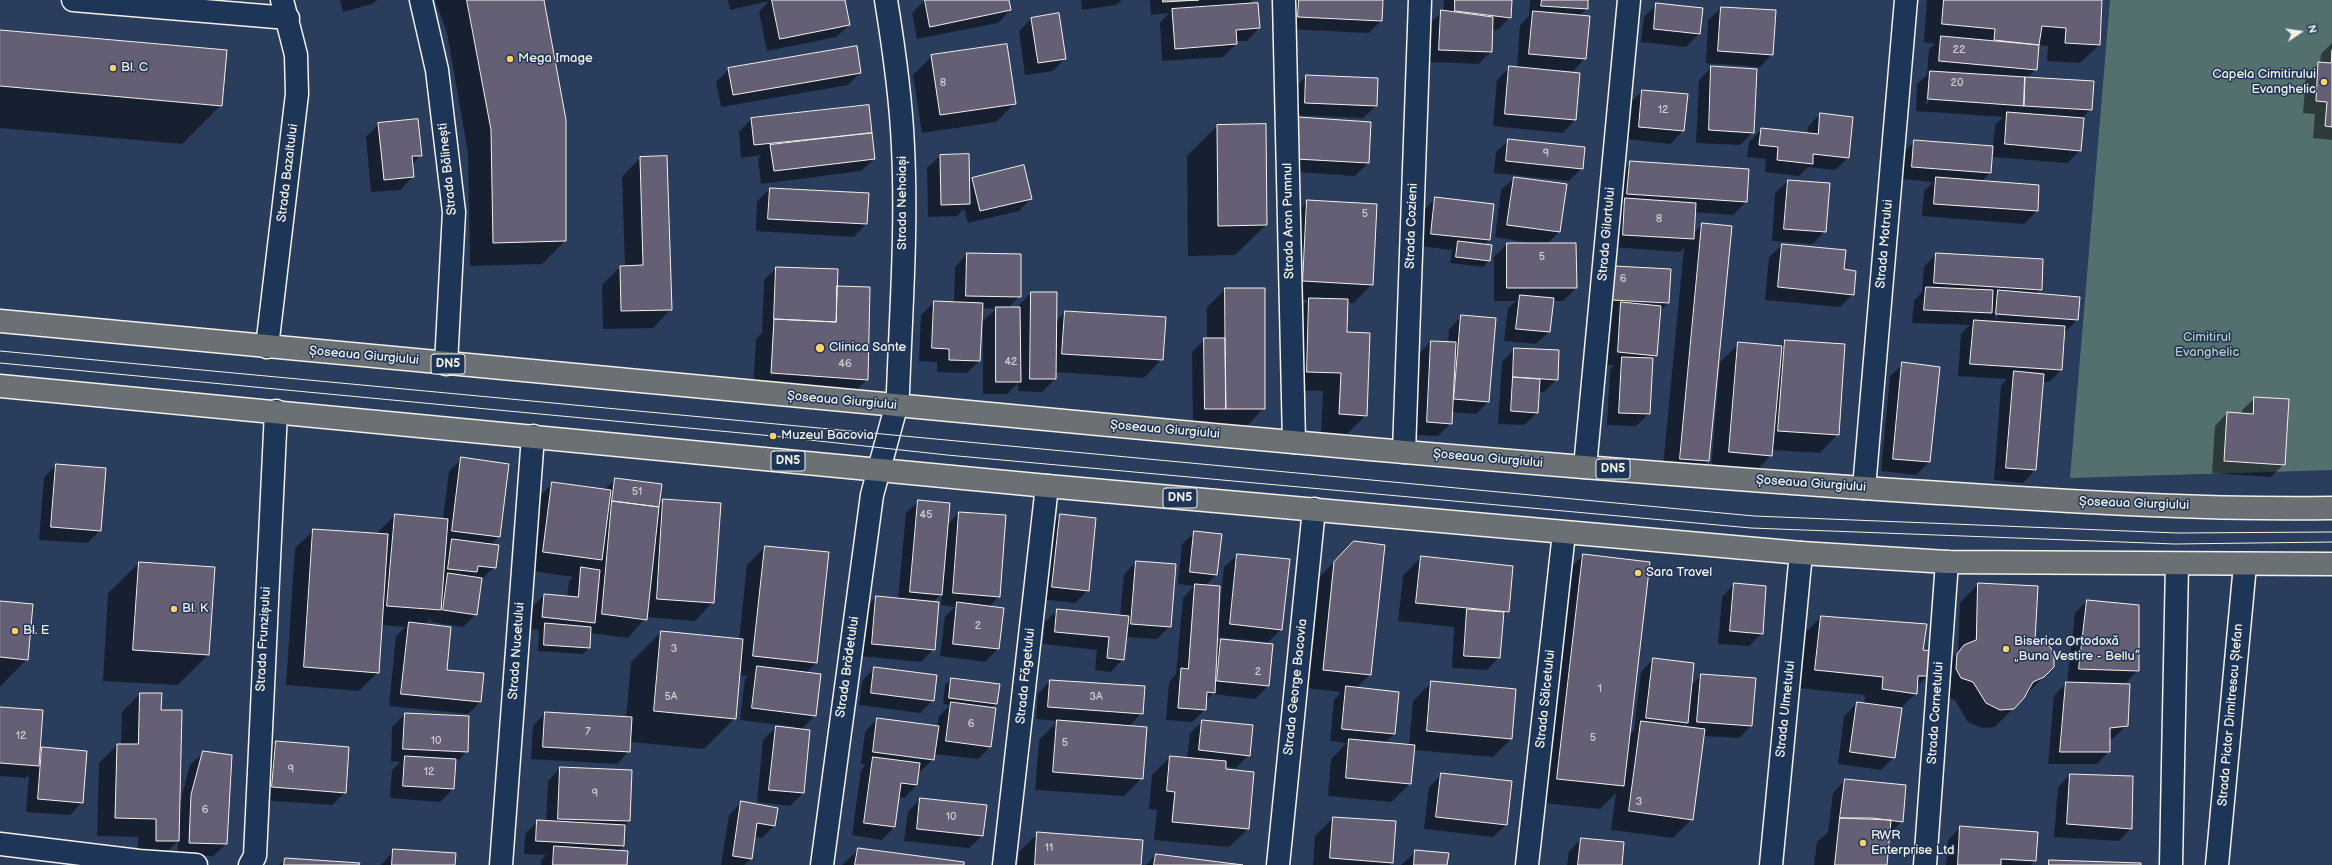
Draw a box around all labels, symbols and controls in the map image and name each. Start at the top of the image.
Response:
north arrow [2280,12,2320,52]
text: N [2305,24,2319,35]
house number: 22 [1953,43,1965,57]
place label: Mega Image [518,51,593,67]
marker: Mega Image [505,54,515,64]
place label: Bl. C [121,60,148,76]
marker: Bl. C [108,63,118,73]
place label: Capela Cimitirului Evanghelic [2212,67,2316,98]
house number: 8 [940,76,946,90]
house number: 20 [1951,76,1963,90]
marker: Capela Cimitirului Evanghelic [2319,77,2329,87]
house number: 12 [1658,103,1668,117]
street label: Strada Bălinești [435,122,461,216]
street label: Strada Bazaltului [274,123,302,223]
house number: 9 [1543,147,1549,161]
street label: Strada Nehoiași [895,156,911,250]
street label: Strada Aron Pumnul [1280,163,1298,279]
street label: Strada Cozieni [1403,183,1421,269]
street label: Strada Gilortului [1595,186,1619,282]
street label: Strada Motrului [1873,199,1897,289]
house number: 5 [1362,207,1368,221]
house number: 8 [1656,212,1662,226]
house number: 5 [1539,250,1545,264]
house number: 6 [1620,272,1626,286]
park label: Cimitirul Evanghelic [2175,330,2239,361]
place label: Clinica Sante [829,340,906,356]
marker: Clinica Sante [814,342,826,354]
street label: Șoseaua Giurgiului [308,343,420,369]
road number: DN5 [431,354,465,374]
house number: 42 [1004,355,1018,369]
house number: 46 [838,357,852,371]
street label: Șoseaua Giurgiului [786,388,898,414]
street label: Șoseaua Giurgiului [1109,417,1221,443]
place label: Muzeul Bacovia [781,428,874,444]
marker: Muzeul Bacovia [768,431,778,441]
street label: Șoseaua Giurgiului [1432,446,1544,472]
road number: DN5 [771,451,805,471]
road number: DN5 [1596,459,1630,479]
street label: Șoseaua Giurgiului [1755,472,1867,496]
house number: 51 [632,485,642,499]
road number: DN5 [1163,488,1197,508]
street label: Șoseaua Giurgiului [2079,494,2189,514]
house number: 45 [919,508,933,522]
place label: Sara Travel [1646,565,1712,581]
marker: Sara Travel [1633,568,1643,578]
street label: Strada Frunzișului [253,586,275,692]
place label: Bl. K [182,601,208,617]
street label: Strada Nucetului [506,602,528,700]
marker: Bl. K [169,604,179,614]
street label: Strada Brădetului [833,615,863,719]
street label: Strada George Bacovia [1281,618,1311,756]
house number: 2 [975,619,981,633]
place label: Bl. E [23,623,49,639]
street label: Strada Pictor Dimitrescu Ștefan [2215,623,2247,807]
marker: Bl. E [10,626,20,636]
street label: Strada Făgetului [1013,627,1039,725]
place label: Biserica Ortodoxă „Buna Vestire - Bellu” [2014,634,2140,665]
house number: 3 [671,642,677,656]
marker: Biserica Ortodoxă „Buna Vestire - Bellu” [2001,644,2011,654]
street label: Strada Sălcetului [1533,649,1559,749]
street label: Strada Ulmetului [1773,660,1799,758]
street label: Strada Cornetului [1925,661,1947,765]
house number: 2 [1255,665,1261,679]
house number: 1 [1598,682,1602,696]
house number: 5A [664,690,678,704]
house number: 3A [1089,690,1103,704]
house number: 6 [968,717,974,731]
house number: 7 [585,725,591,739]
house number: 12 [16,729,26,743]
house number: 5 [1590,731,1596,745]
house number: 10 [431,734,441,748]
house number: 5 [1062,736,1068,750]
house number: 9 [288,763,294,777]
house number: 12 [424,765,434,779]
house number: 9 [592,787,598,801]
house number: 3 [1636,795,1642,809]
house number: 6 [202,803,208,817]
house number: 10 [946,810,956,824]
place label: RWR Enterprise Ltd [1871,828,1954,859]
marker: RWR Enterprise Ltd [1858,838,1868,848]
house number: 11 [1045,841,1053,855]

